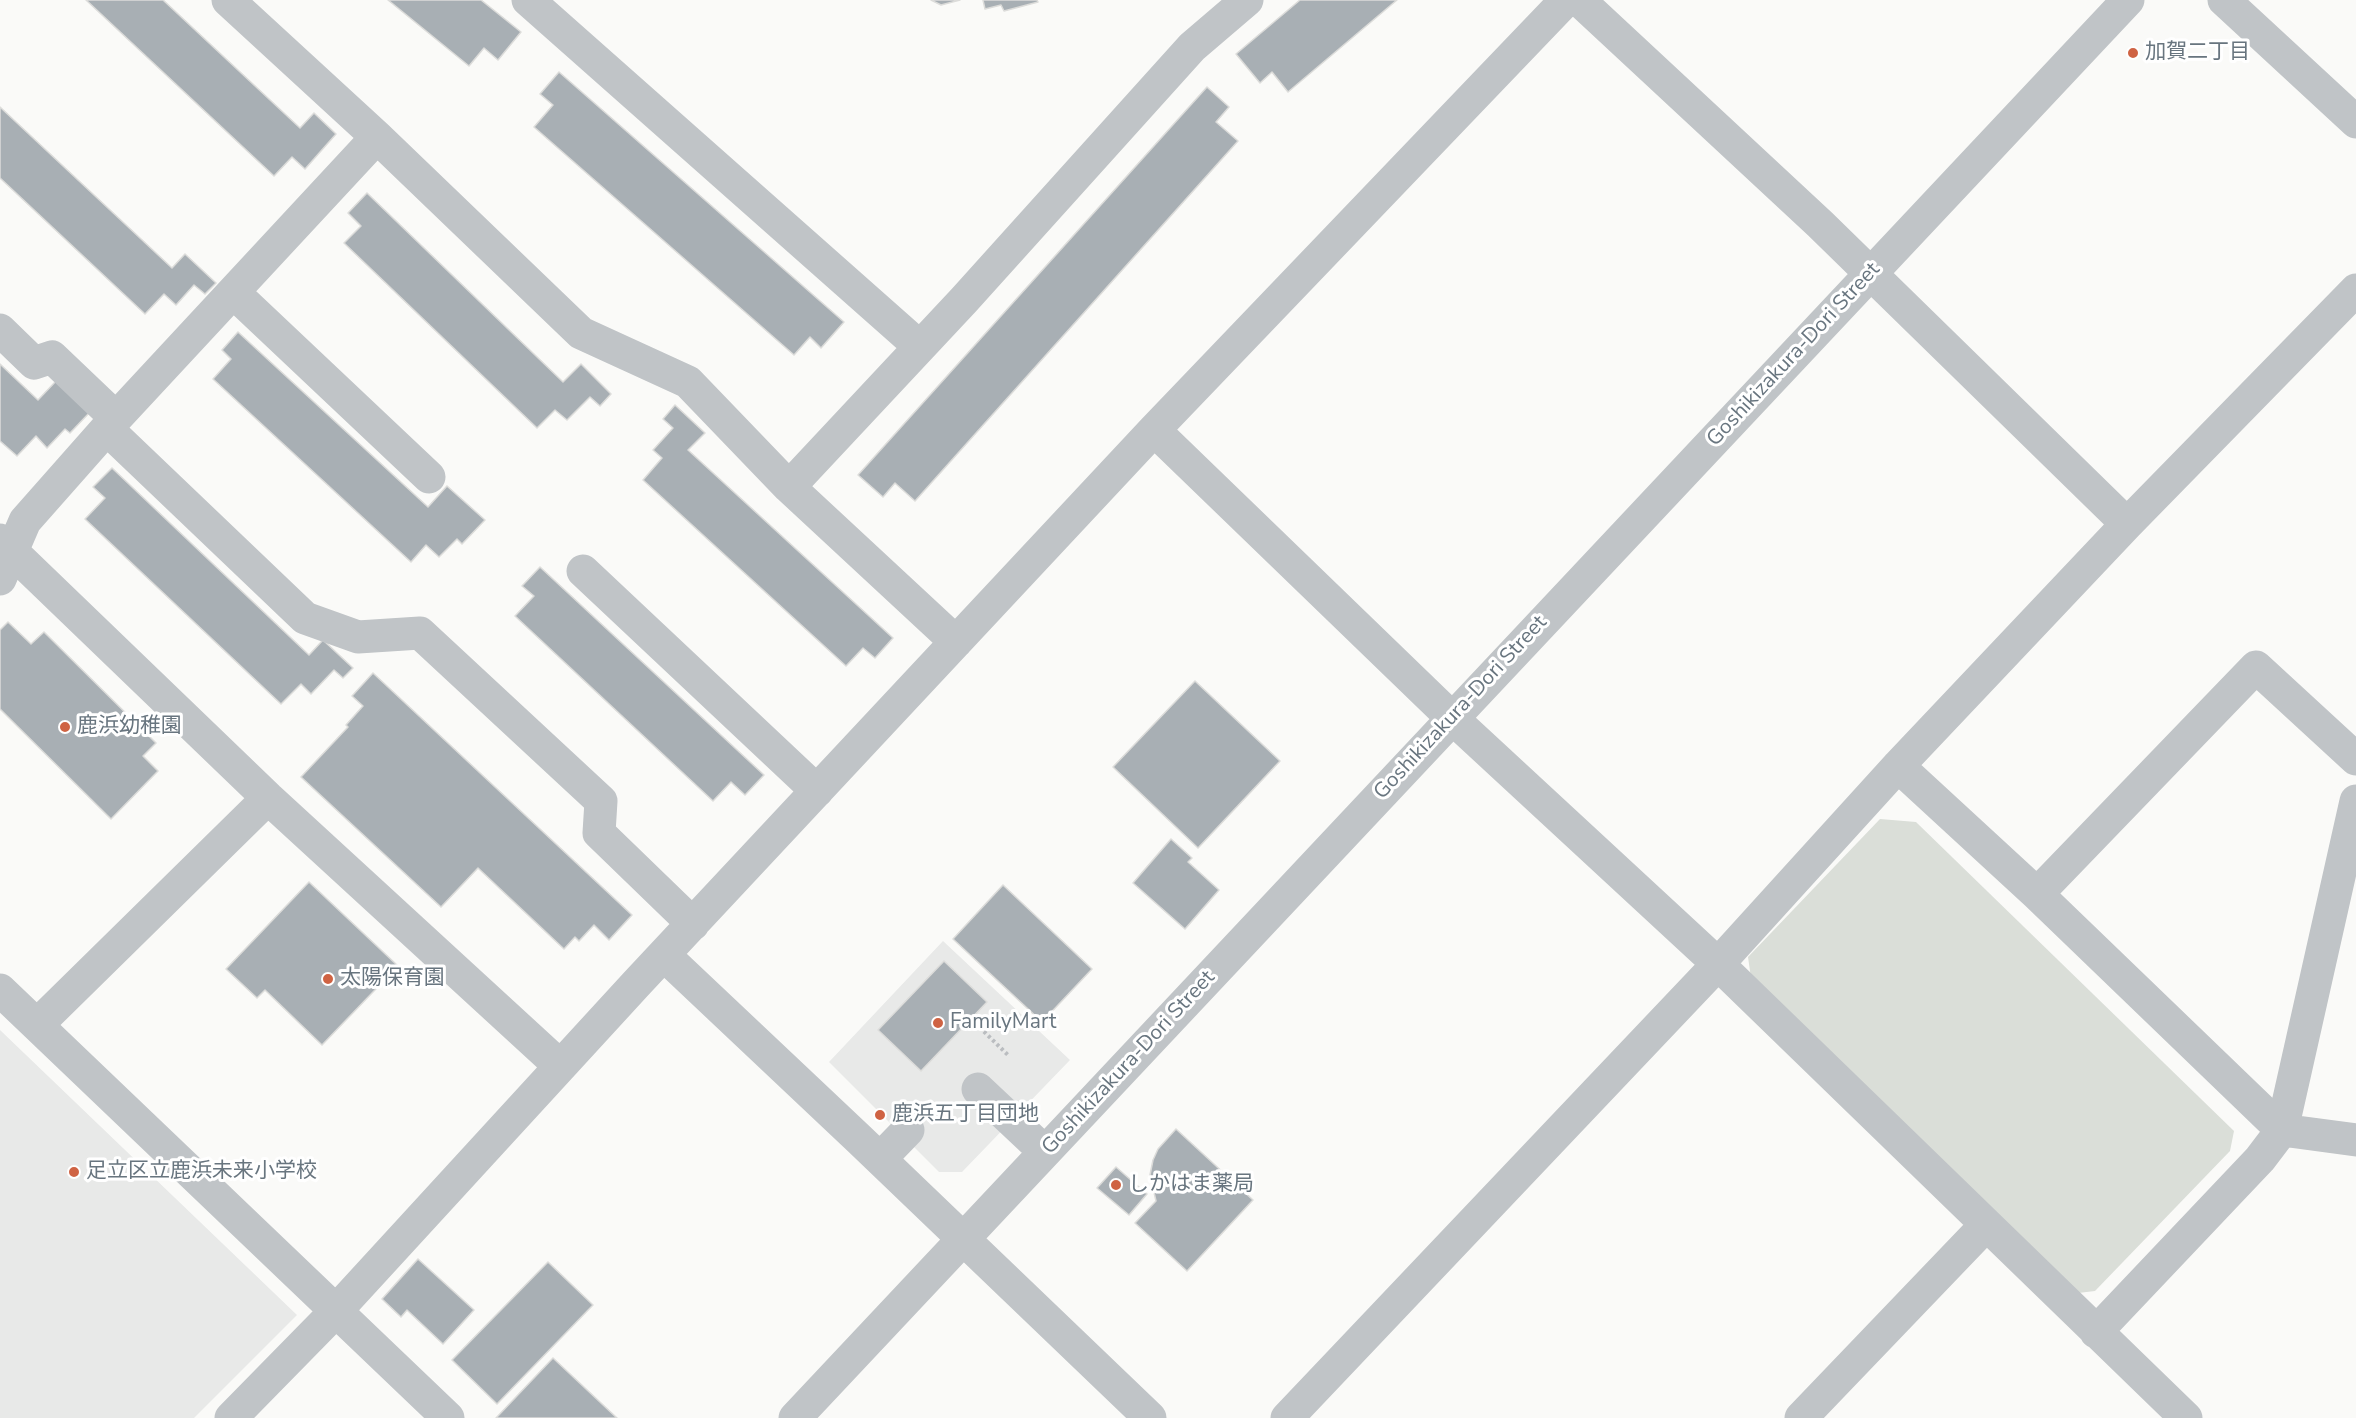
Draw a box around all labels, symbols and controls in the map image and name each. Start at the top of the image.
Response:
place label: 加賀二丁目 [2145,40,2250,66]
marker: 加賀二丁目 [2126,46,2140,60]
street label: Goshikizakura-Dori Street [1702,258,1886,452]
street label: Goshikizakura-Dori Street [1369,611,1553,805]
place label: 鹿浜幼稚園 [77,714,182,740]
marker: 鹿浜幼稚園 [58,720,72,734]
place label: 太陽保育園 [340,966,445,992]
street label: Goshikizakura-Dori Street [1037,966,1221,1160]
marker: 太陽保育園 [321,972,335,986]
place label: FamilyMart [950,1010,1056,1036]
marker: FamilyMart [931,1016,945,1030]
place label: 鹿浜五丁目団地 [892,1102,1039,1128]
marker: 鹿浜五丁目団地 [873,1108,887,1122]
place label: 足立区立鹿浜未来小学校 [86,1159,317,1185]
marker: 足立区立鹿浜未来小学校 [67,1165,81,1179]
place label: しかはま薬局 [1128,1172,1254,1198]
marker: しかはま薬局 [1109,1178,1123,1192]

